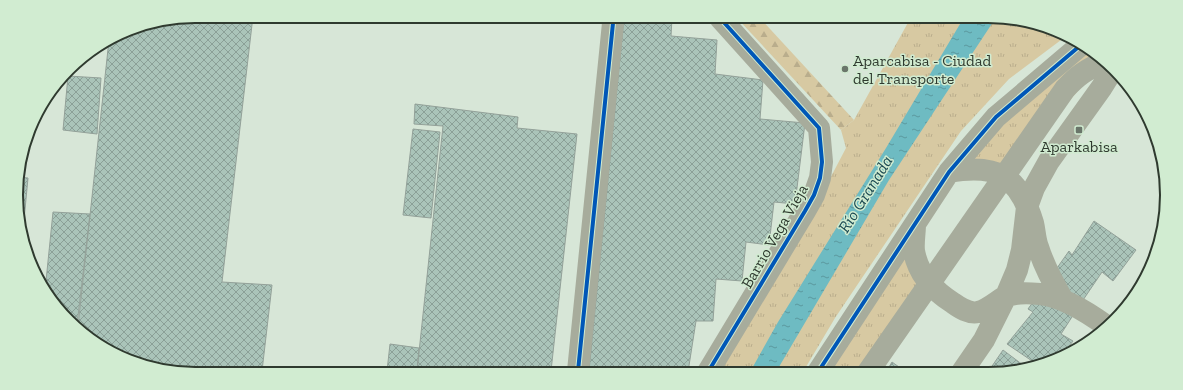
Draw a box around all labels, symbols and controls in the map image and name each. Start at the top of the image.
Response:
place label: Aparcabisa - Ciudad del Transporte [853,51,992,88]
marker: Aparcabisa - Ciudad del Transporte [840,64,850,74]
marker: Aparkabisa [1074,125,1084,135]
place label: Aparkabisa [1040,137,1118,156]
water label: Río Granada [833,152,897,236]
street label: Barrio Vega Vieja [737,181,812,292]

